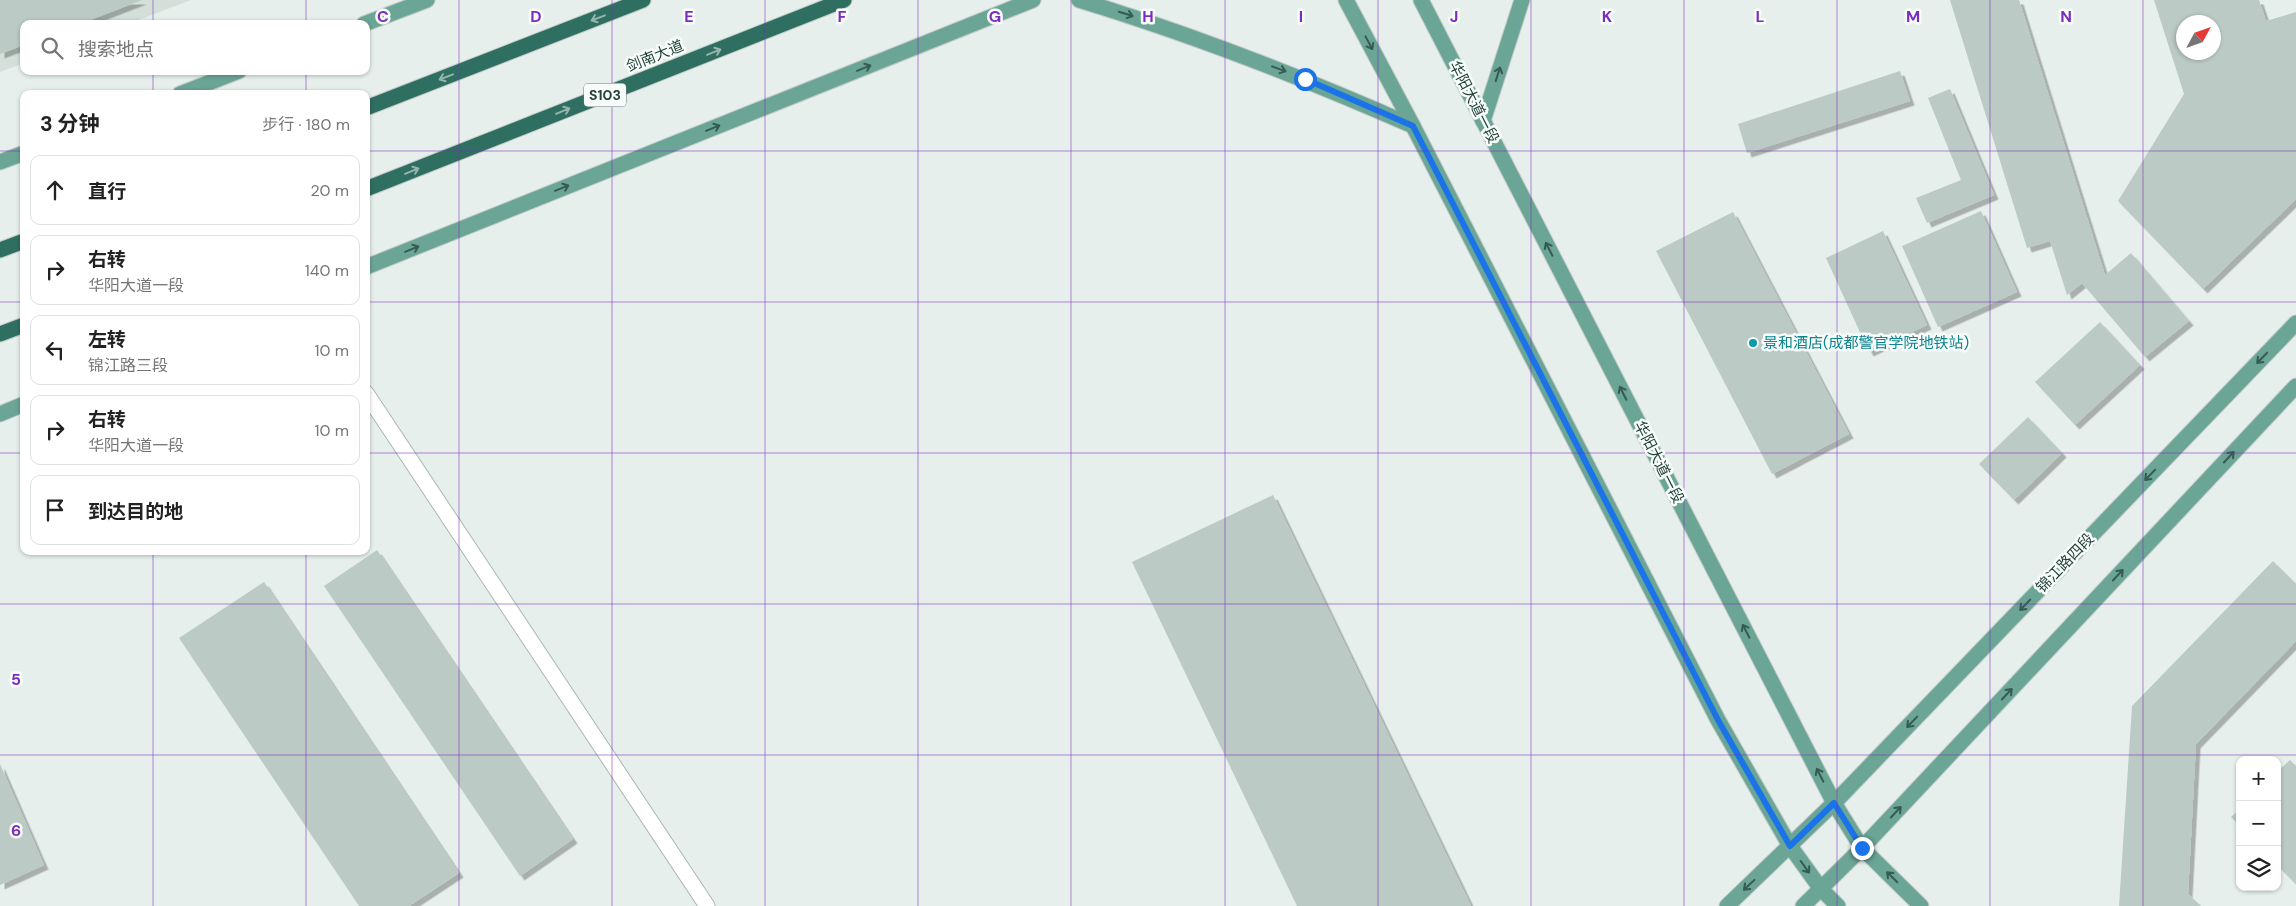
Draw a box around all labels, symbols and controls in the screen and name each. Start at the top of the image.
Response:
text: C [377,6,389,27]
text: D [530,6,542,27]
text: E [684,6,694,27]
text: F [838,6,847,27]
text: G [989,6,1001,27]
text: H [1142,6,1154,27]
text: I [1299,6,1303,27]
text: J [1450,6,1458,27]
text: K [1602,6,1613,27]
text: L [1756,6,1765,27]
text: M [1906,6,1920,27]
text: N [2060,6,2072,27]
one-way arrow [1117,10,1133,20]
one-way arrow [591,13,606,23]
north arrow [2176,15,2221,60]
search box [20,20,370,75]
icon: search [38,34,66,62]
street label: 剑南大道 [623,35,687,77]
one-way arrow [1365,35,1374,50]
text: 搜索地点 [78,37,154,62]
one-way arrow [706,46,721,56]
street label: 华阳大道一段 [1445,57,1503,147]
one-way arrow [856,62,871,72]
one-way arrow [1270,65,1286,74]
one-way arrow [1494,67,1503,83]
route start [1294,68,1317,91]
one-way arrow [439,73,454,82]
road number: S103 [584,84,626,106]
one-way arrow [555,106,570,116]
text: 3 分钟 [40,110,100,138]
text: 步行 · 180 m [262,114,350,135]
one-way arrow [705,123,720,132]
one-way arrow [404,166,419,175]
icon: ahead [41,176,69,204]
text: 直行 [88,179,126,204]
text: 20 m [310,180,349,201]
one-way arrow [554,183,569,193]
one-way arrow [1544,241,1554,256]
one-way arrow [403,244,419,253]
text: 右转 [88,247,126,272]
icon: right [41,256,69,284]
text: 140 m [305,260,349,281]
text: 华阳大道一段 [88,275,184,296]
text: 左转 [88,327,126,352]
place label: 景和酒店(成都警官学院地铁站) [1763,333,1969,353]
icon: left [41,336,69,364]
marker: 景和酒店(成都警官学院地铁站) [1747,337,1759,349]
text: 10 m [315,340,349,361]
one-way arrow [2256,352,2268,364]
text: 锦江路三段 [88,355,168,376]
one-way arrow [1618,386,1627,401]
text: 右转 [88,407,126,432]
icon: right [41,416,69,444]
street label: 华阳大道一段 [1630,417,1688,507]
text: 10 m [315,420,349,441]
text: 华阳大道一段 [88,435,184,456]
one-way arrow [2223,450,2235,463]
one-way arrow [2143,469,2156,481]
icon: arrive [41,496,69,524]
text: 到达目的地 [88,499,183,524]
street label: 锦江路四段 [2032,529,2098,597]
one-way arrow [2112,569,2124,582]
one-way arrow [2019,598,2031,611]
one-way arrow [1741,624,1750,639]
text: 5 [11,669,21,690]
one-way arrow [2001,687,2013,700]
one-way arrow [1906,715,1918,728]
map controls [2236,756,2281,891]
button: + [2236,756,2281,801]
one-way arrow [1815,768,1825,783]
button: − [2236,801,2281,846]
one-way arrow [1890,806,1902,818]
text: 6 [11,820,21,841]
route end [1851,837,1874,860]
button: layers [2236,846,2281,891]
one-way arrow [1800,860,1810,874]
one-way arrow [1886,871,1898,883]
one-way arrow [1742,879,1755,891]

